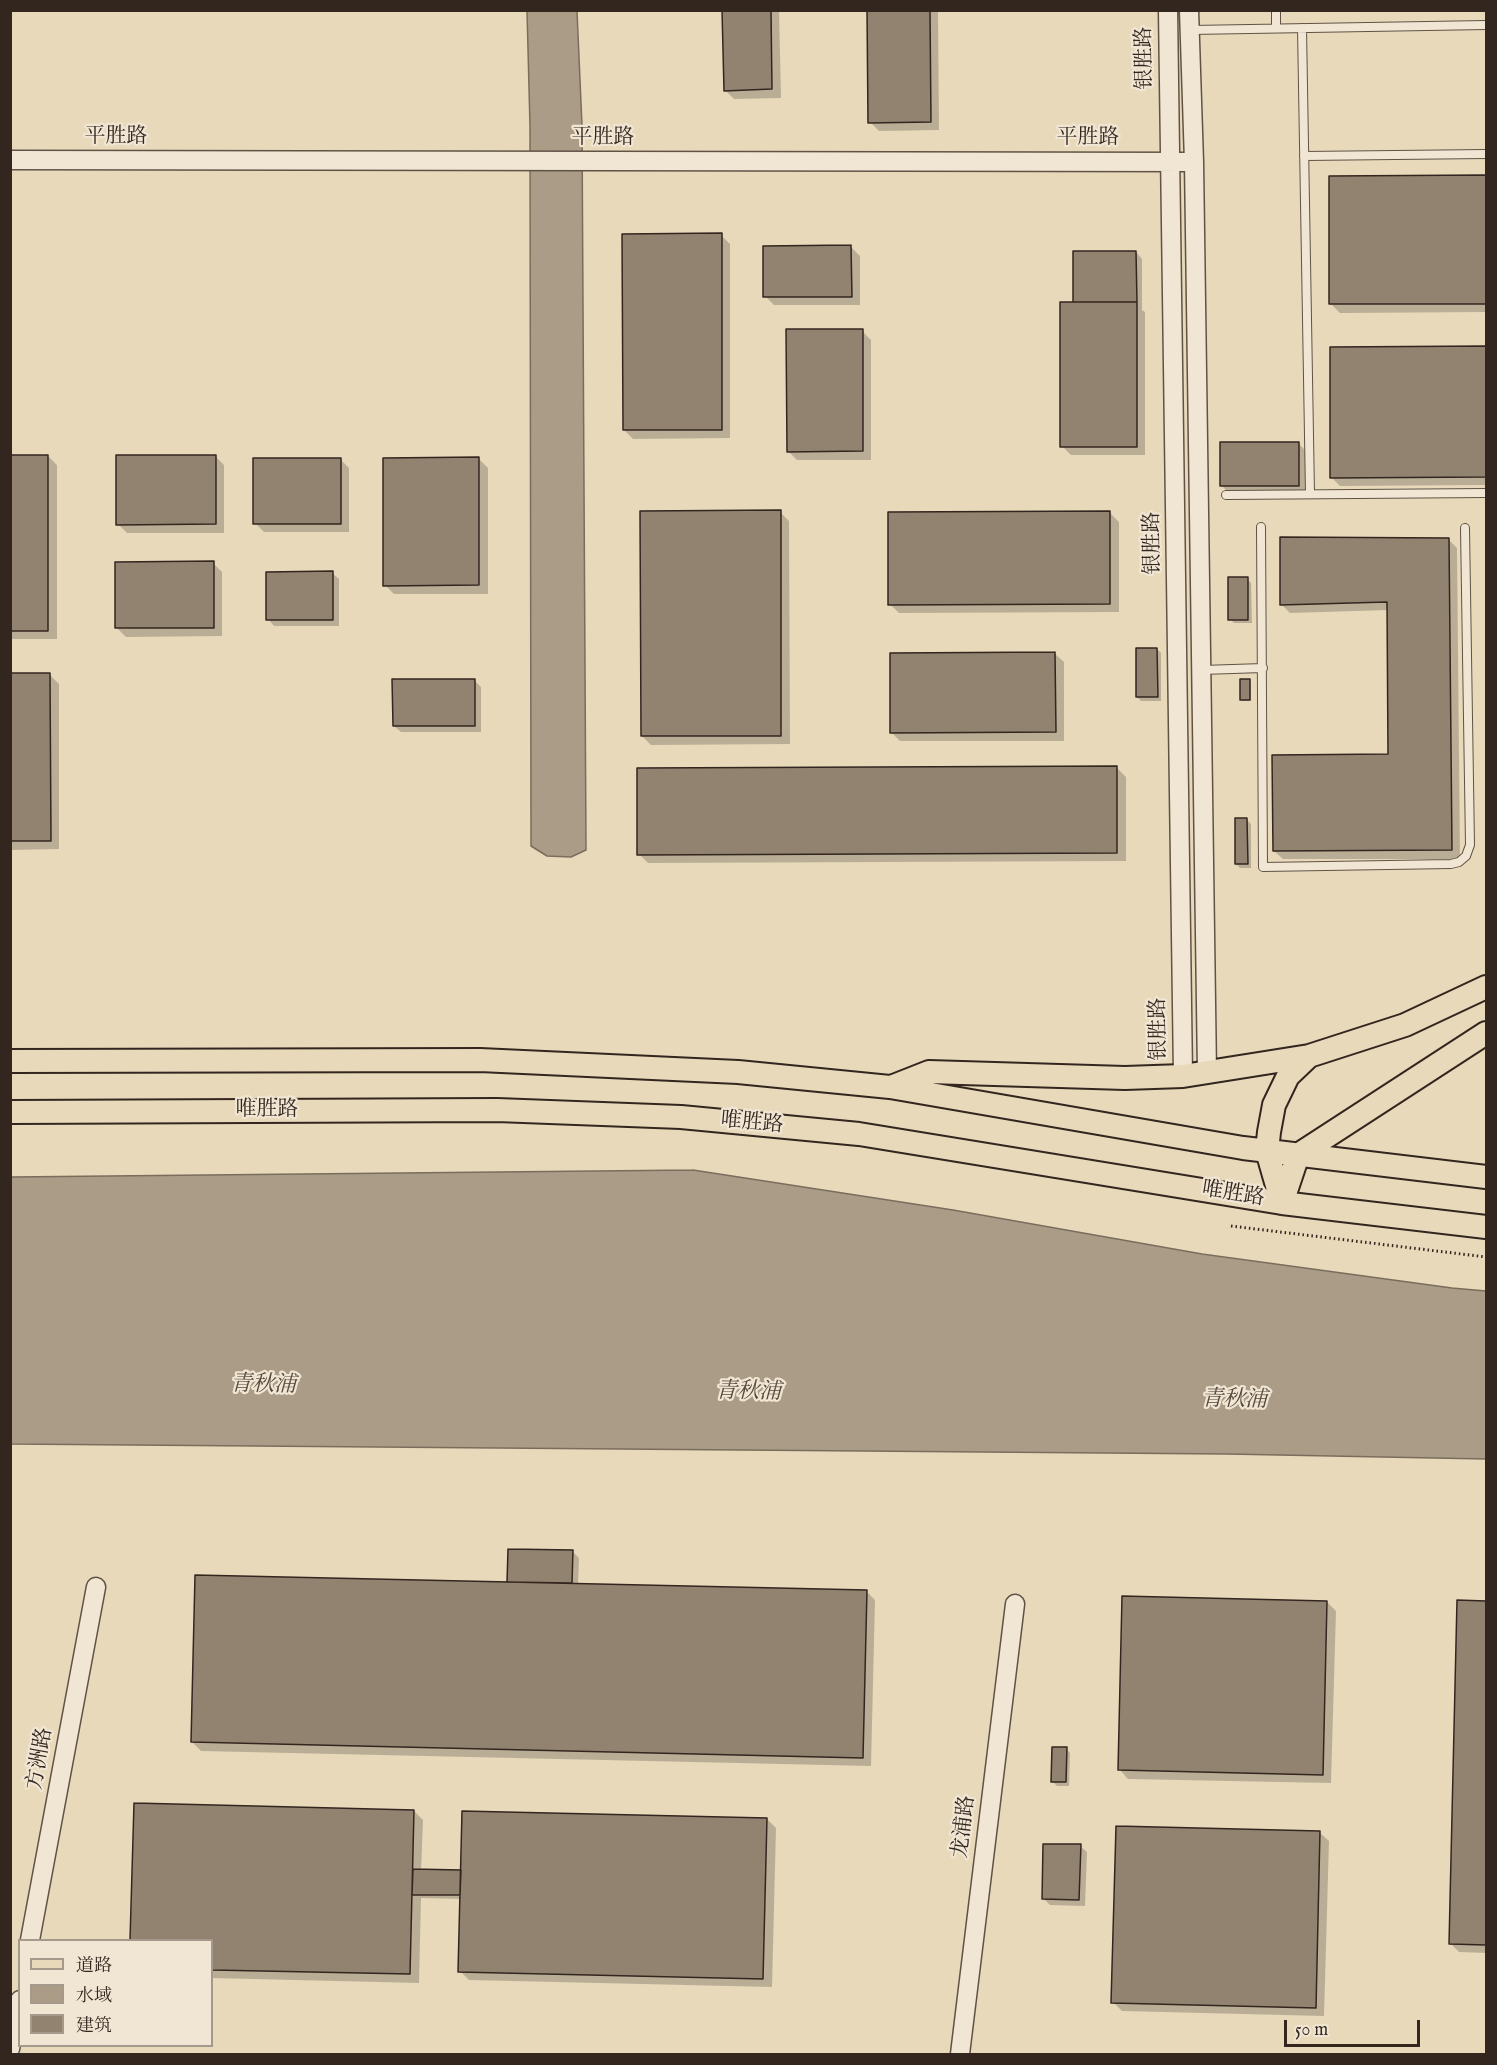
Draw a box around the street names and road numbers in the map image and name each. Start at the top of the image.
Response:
street label: 银胜路 [1133,26,1159,90]
street label: 平胜路 [85,125,147,151]
street label: 平胜路 [572,126,634,152]
street label: 平胜路 [1057,126,1119,152]
street label: 银胜路 [1141,511,1167,575]
street label: 银胜路 [1147,997,1173,1061]
street label: 唯胜路 [236,1098,298,1124]
street label: 唯胜路 [720,1109,784,1139]
street label: 唯胜路 [1200,1178,1266,1212]
street label: 方洲路 [23,1726,59,1792]
street label: 龙浦路 [949,1794,981,1860]

